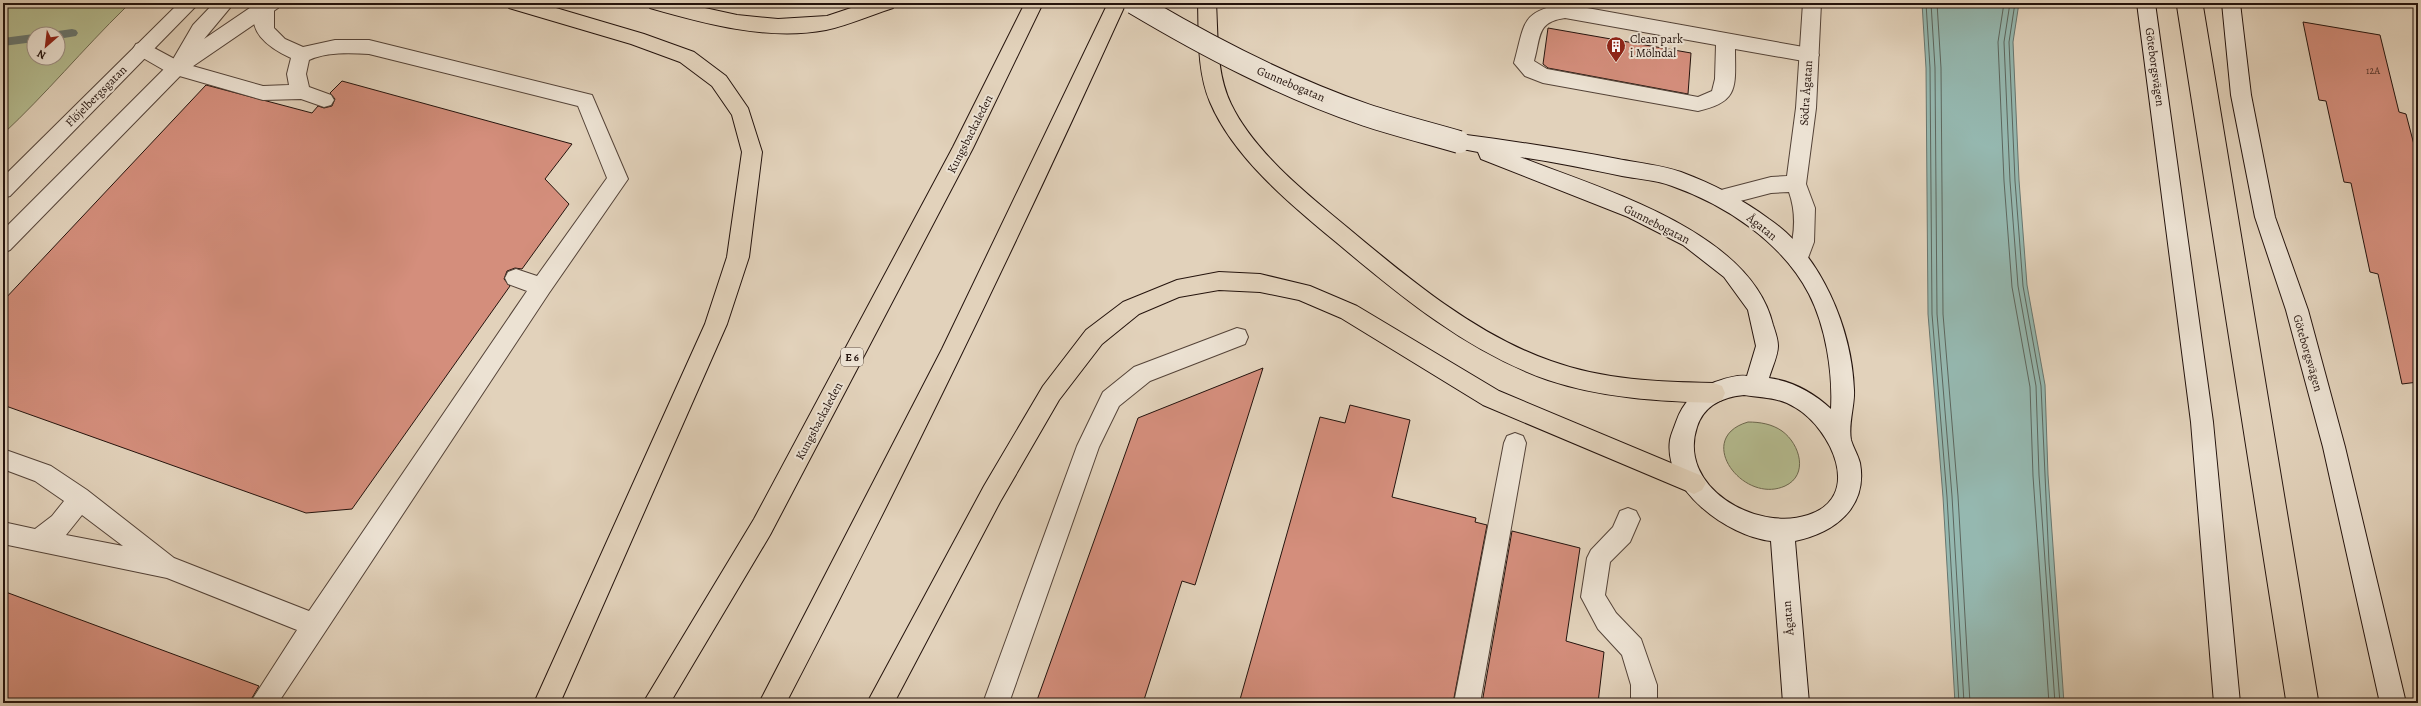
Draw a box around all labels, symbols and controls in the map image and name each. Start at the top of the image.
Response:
north arrow [26,26,66,66]
street label: Göteborgsvägen [2142,27,2168,108]
place label: Clean park i Mölndal [1630,31,1683,61]
building icon: Clean park i Mölndal [1605,35,1627,63]
text: N [34,46,49,63]
street label: Södra Ågatan [1796,59,1816,126]
street label: Flöjelbergsgatan [62,61,131,130]
street label: Gunnebogatan [1255,62,1328,106]
house number: 12A [2366,64,2380,77]
street label: Kungsbackaleden [943,92,997,176]
street label: Gunnebogatan [1621,200,1693,248]
street label: Ågatan [1743,209,1781,244]
street label: Göteborgsvägen [2289,313,2327,394]
road number: E 6 [841,348,863,366]
street label: Kungsbackaleden [792,379,846,463]
street label: Ågatan [1778,600,1798,637]

